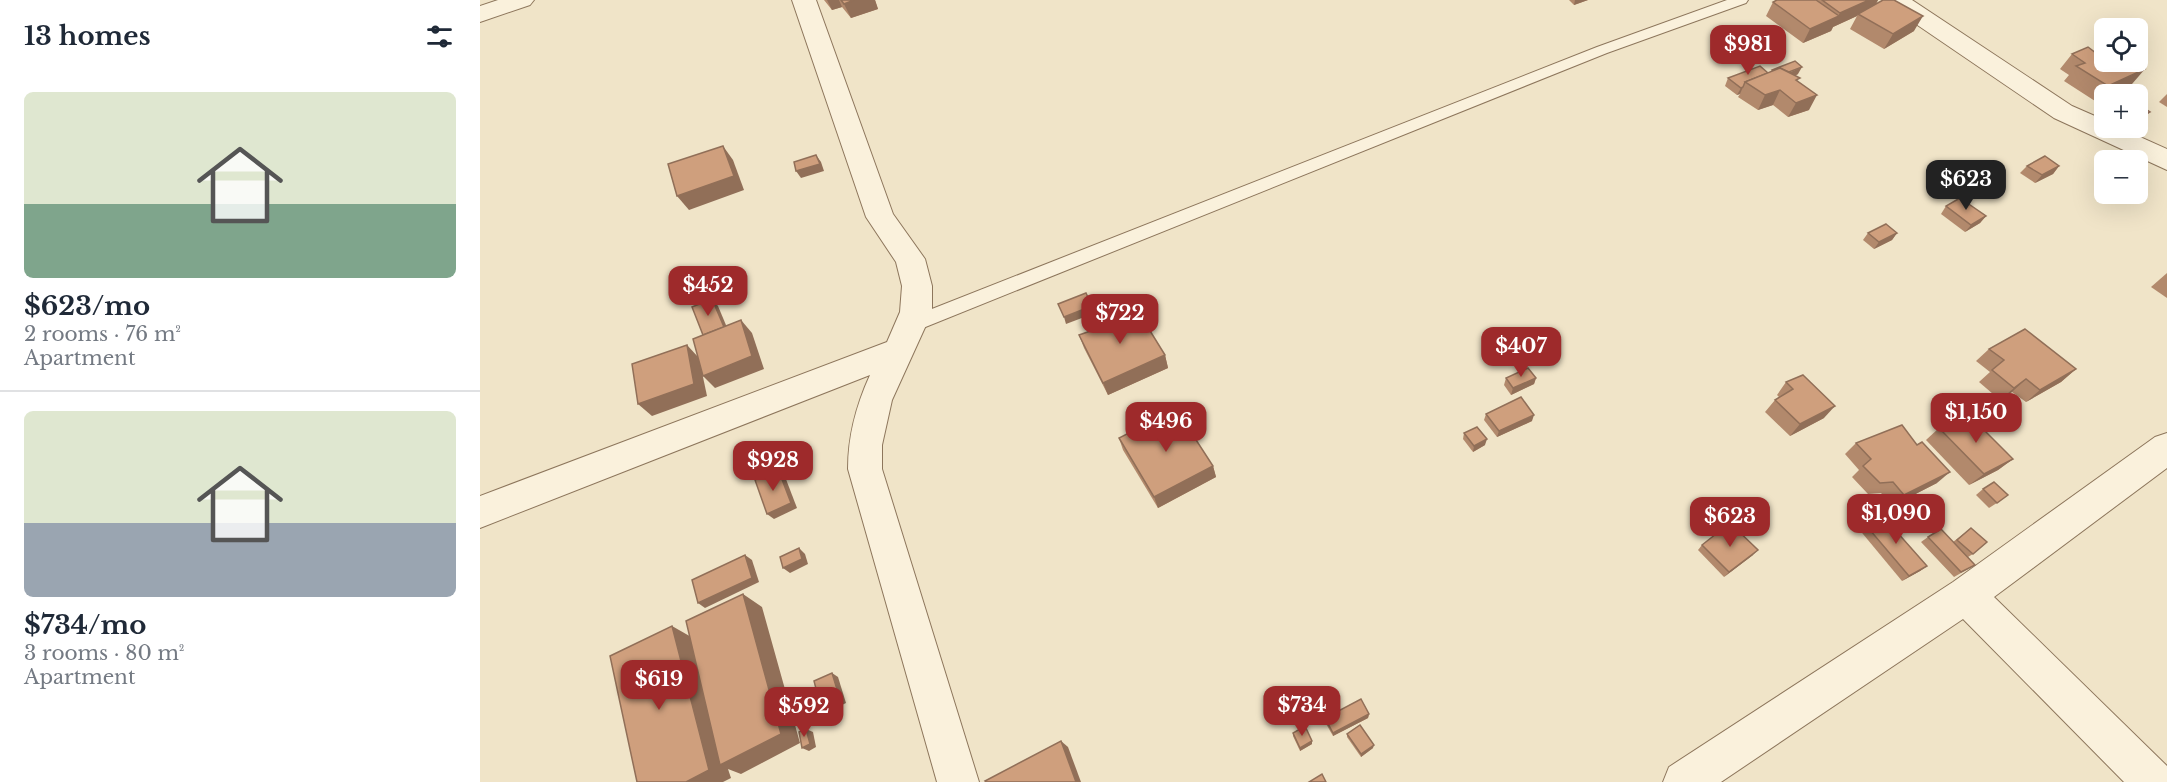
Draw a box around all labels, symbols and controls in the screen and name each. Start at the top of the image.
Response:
map controls [2094,18,2148,204]
button: locate [2094,18,2148,72]
text: 13 homes [24,20,151,52]
icon: filters [423,20,456,53]
pin: $981 [1712,25,1784,76]
text: $981 [1724,32,1772,56]
button: + [2094,84,2148,138]
icon: home [186,131,294,239]
button: − [2094,150,2148,204]
pin: $623 [1930,160,2002,211]
text: $623 [1940,167,1992,191]
pin: $452 [672,266,744,317]
text: $452 [682,273,734,297]
text: $623/mo [24,290,150,322]
pin: $722 [1084,294,1156,345]
text: $722 [1095,301,1145,325]
text: 2 rooms · 76 m² [24,322,181,346]
pin: $407 [1485,327,1557,378]
text: $407 [1495,334,1547,358]
text: Apartment [24,346,135,370]
pin: $1,150 [1927,393,2025,444]
text: $1,150 [1945,400,2007,424]
pin: $496 [1130,402,1202,453]
text: $496 [1139,409,1193,433]
pin: $928 [737,441,809,492]
text: $928 [747,448,799,472]
icon: home [186,450,294,558]
pin: $1,090 [1847,494,1945,545]
pin: $623 [1694,497,1766,548]
text: $1,090 [1861,501,1931,525]
text: $623 [1704,504,1756,528]
text: $734/mo [24,609,146,641]
text: 3 rooms · 80 m² [24,641,185,665]
pin: $619 [623,660,695,711]
text: Apartment [24,665,135,689]
text: $619 [635,667,683,691]
pin: $734 [1266,686,1338,737]
pin: $592 [768,687,840,738]
text: $734 [1277,693,1327,717]
text: $592 [778,694,830,718]

